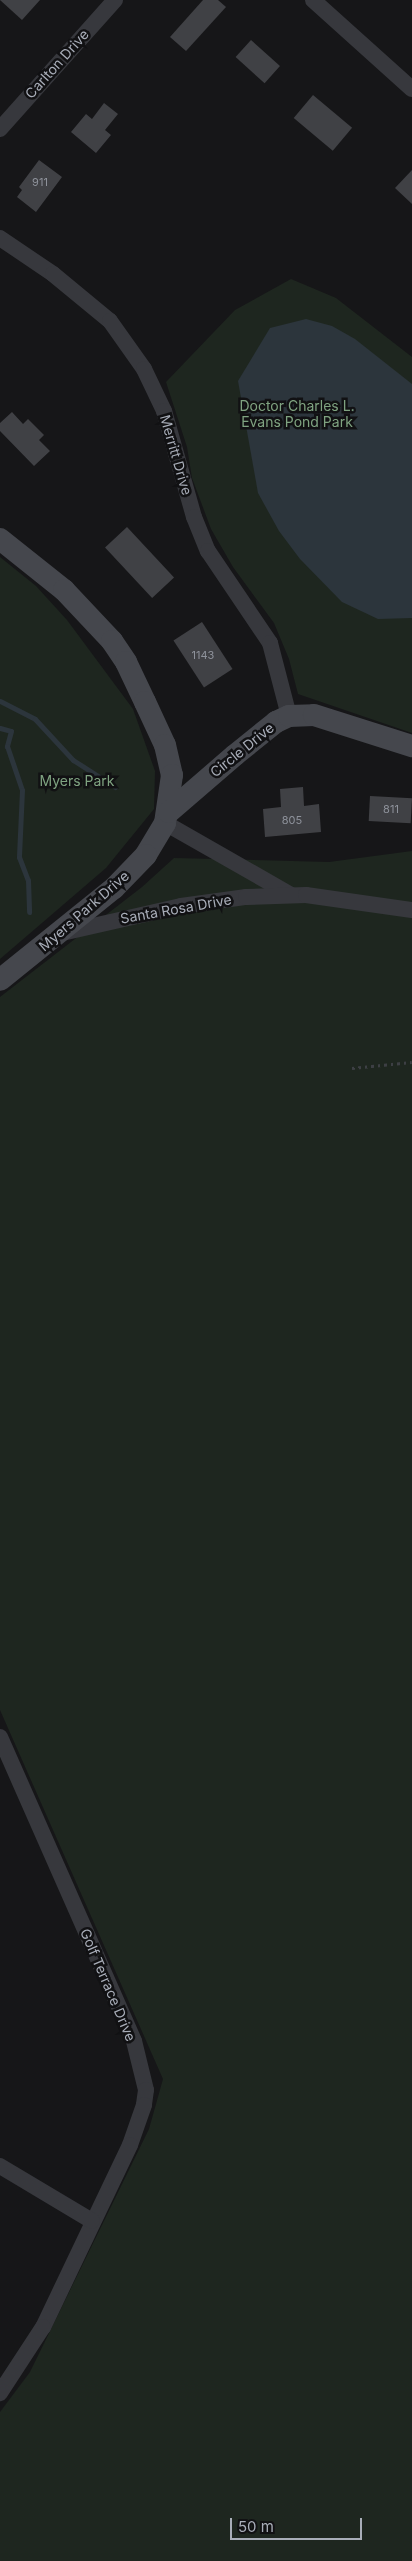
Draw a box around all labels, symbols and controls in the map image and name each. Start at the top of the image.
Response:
street label: Carlton Drive [22,26,92,102]
house number: 911 [32,175,48,189]
park label: Doctor Charles L. Evans Pond Park [239,398,355,431]
street label: Merritt Drive [157,413,195,497]
house number: 1143 [192,648,214,662]
street label: Circle Drive [207,719,277,781]
park label: Myers Park [39,773,115,789]
house number: 811 [383,802,399,816]
house number: 805 [282,813,302,827]
street label: Myers Park Drive [36,867,132,955]
street label: Santa Rosa Drive [119,891,233,927]
street label: Golf Terrace Drive [77,1926,139,2044]
scale bar [232,2508,364,2540]
text: 50 m [238,2517,274,2536]

